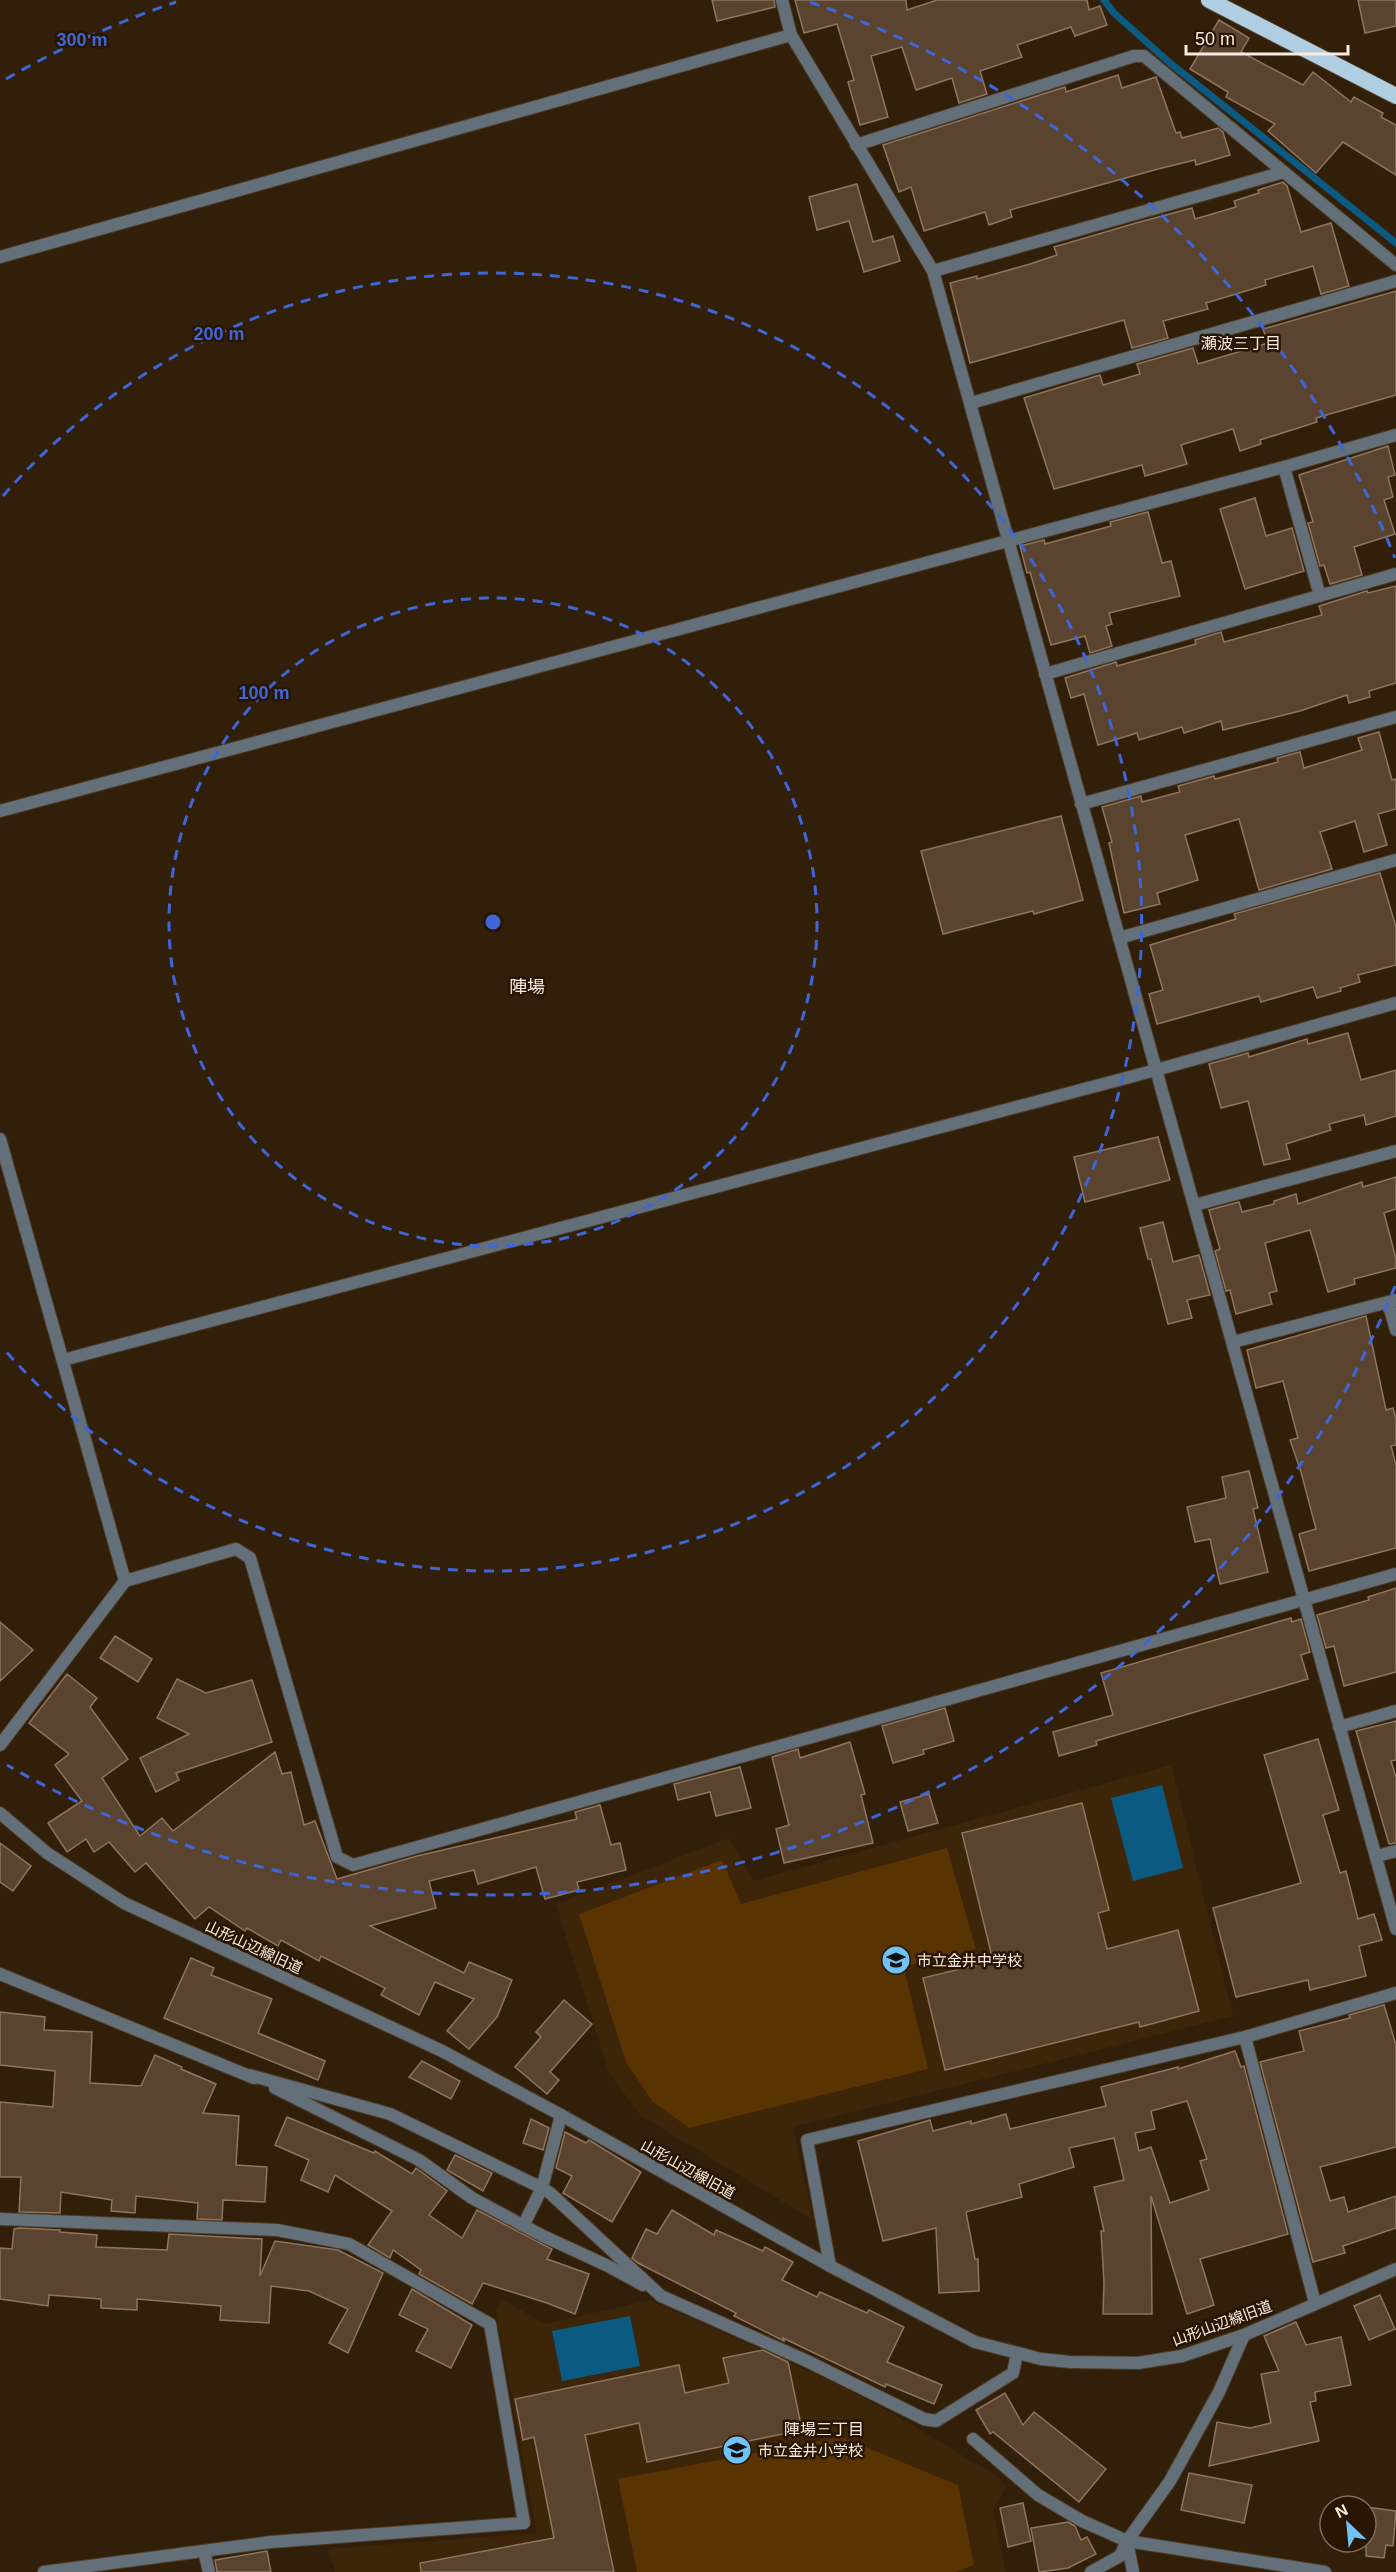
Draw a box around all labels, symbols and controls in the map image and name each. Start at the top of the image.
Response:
scale bar [1186,18,1348,56]
text: 50 m [1195,29,1235,49]
text: 300 m [56,30,108,50]
text: 200 m [193,324,245,344]
district label: 瀬波三丁目 [1201,335,1281,352]
text: 100 m [238,683,290,703]
centre of rings [483,912,503,932]
district label: 陣場 [509,977,545,997]
street label: 山形山辺線旧道 [203,1917,305,1977]
school or university icon: 市立金井中学校 [880,1944,912,1976]
place label: 市立金井中学校 [917,1952,1022,1969]
street label: 山形山辺線旧道 [638,2136,738,2202]
street label: 山形山辺線旧道 [1170,2297,1274,2349]
district label: 陣場三丁目 [784,2421,864,2438]
school or university icon: 市立金井小学校 [721,2434,753,2466]
place label: 市立金井小学校 [758,2442,863,2459]
north arrow [1318,2494,1378,2554]
text: N [1333,2501,1351,2521]

